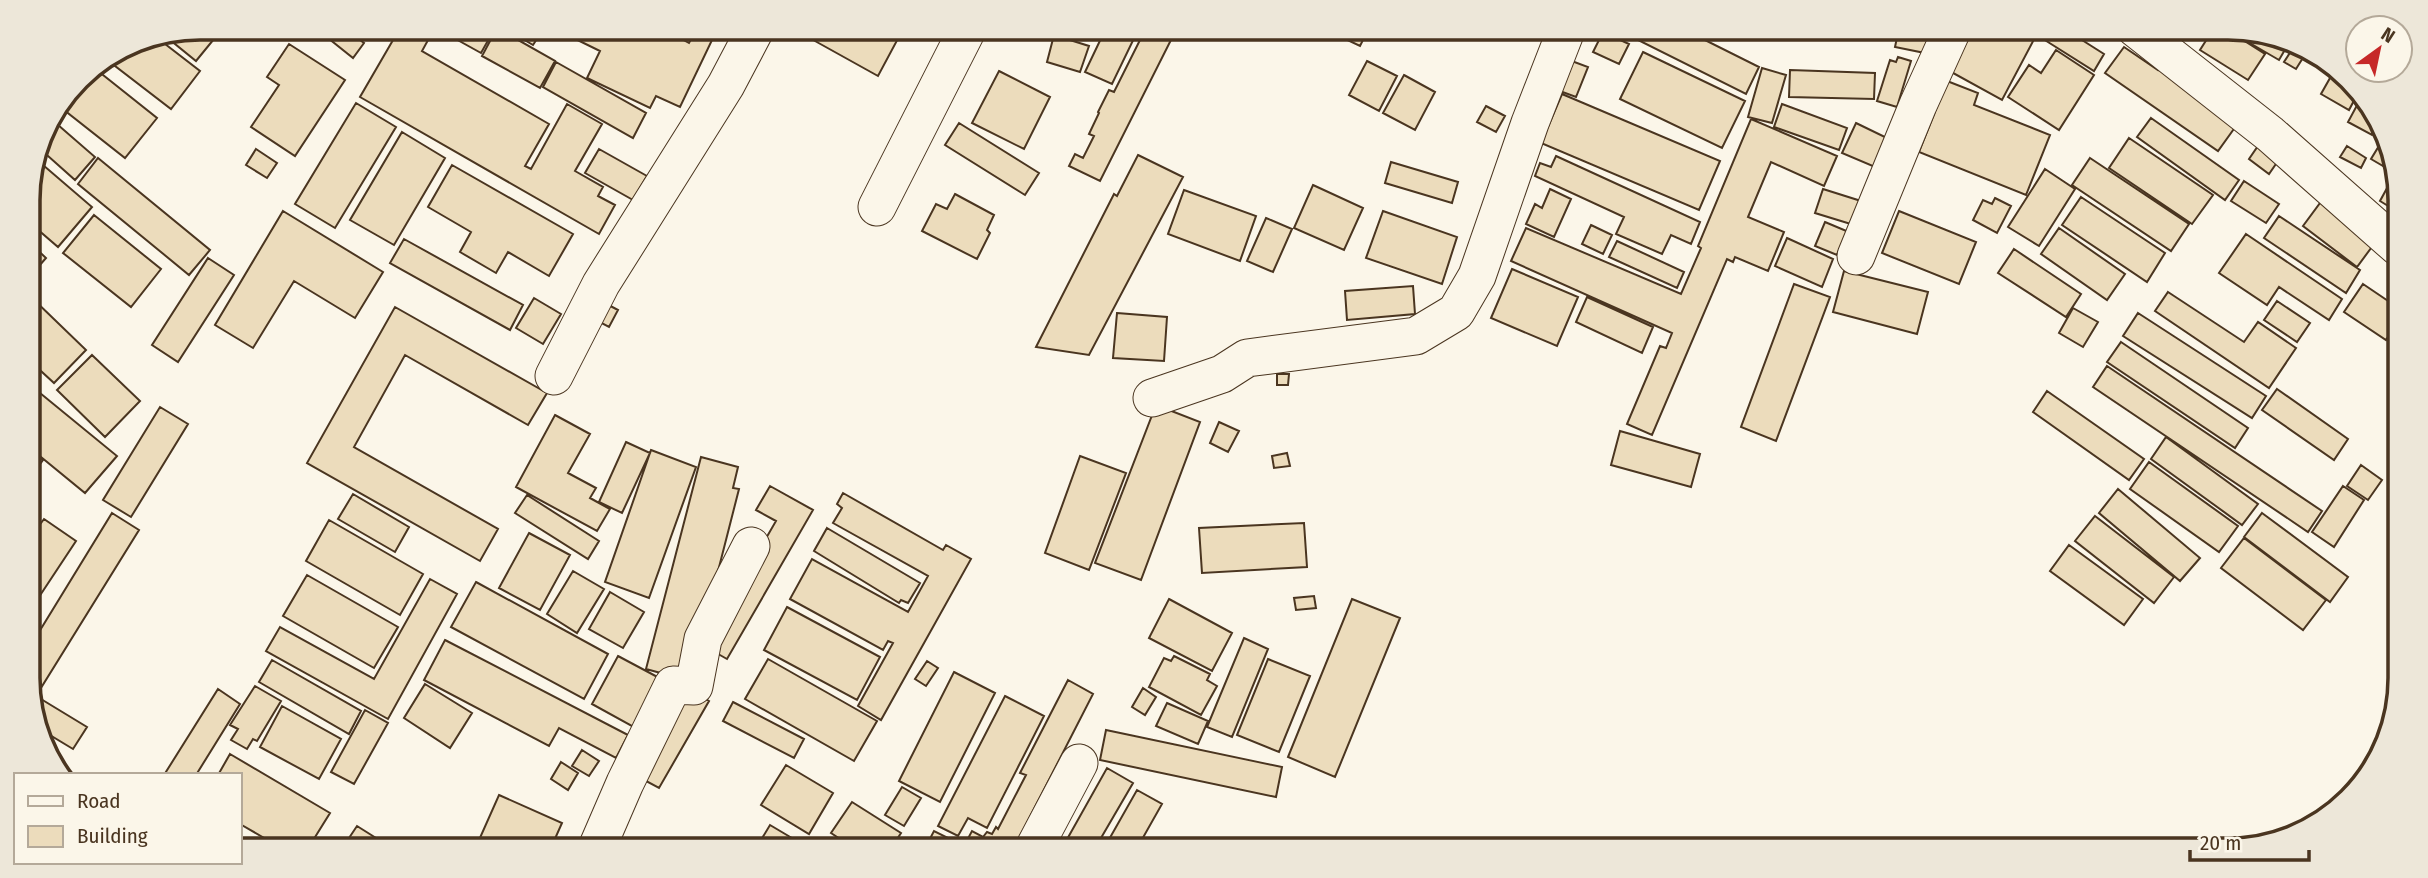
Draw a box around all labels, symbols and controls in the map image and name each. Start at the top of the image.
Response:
north arrow [2344,14,2414,84]
text: N [2377,22,2399,48]
legend [14,773,242,864]
text: Road [77,788,121,814]
scale bar [2190,818,2309,862]
text: Building [77,823,148,849]
text: 20 m [2200,830,2241,856]

